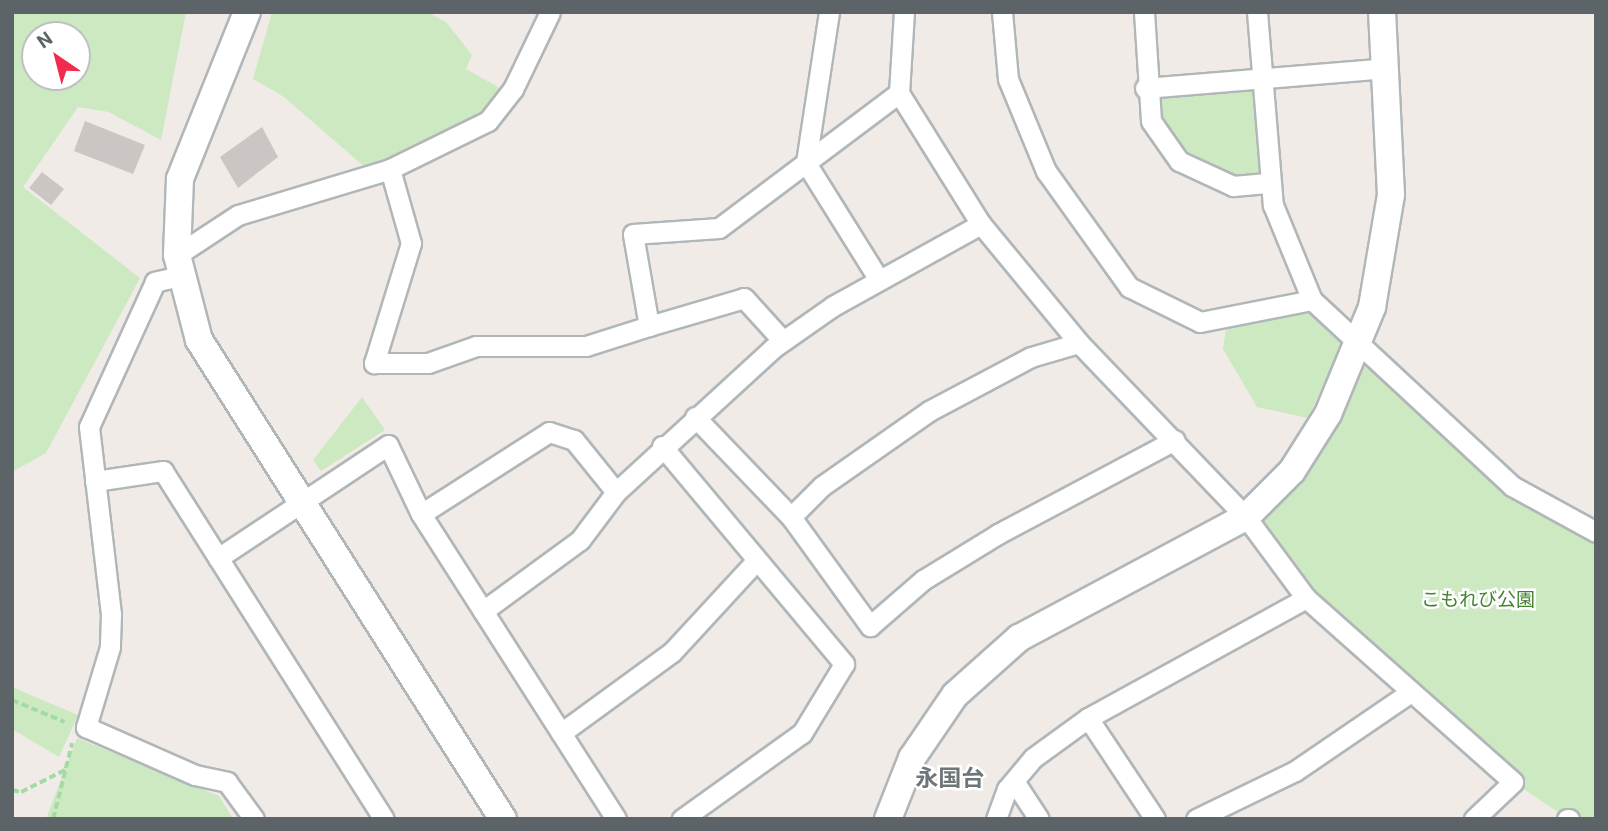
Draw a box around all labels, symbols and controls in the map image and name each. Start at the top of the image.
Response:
north arrow [21,21,91,91]
text: N [33,27,57,53]
park label: こもれび公園 [1421,589,1535,611]
district label: 永国台 [916,765,984,793]

